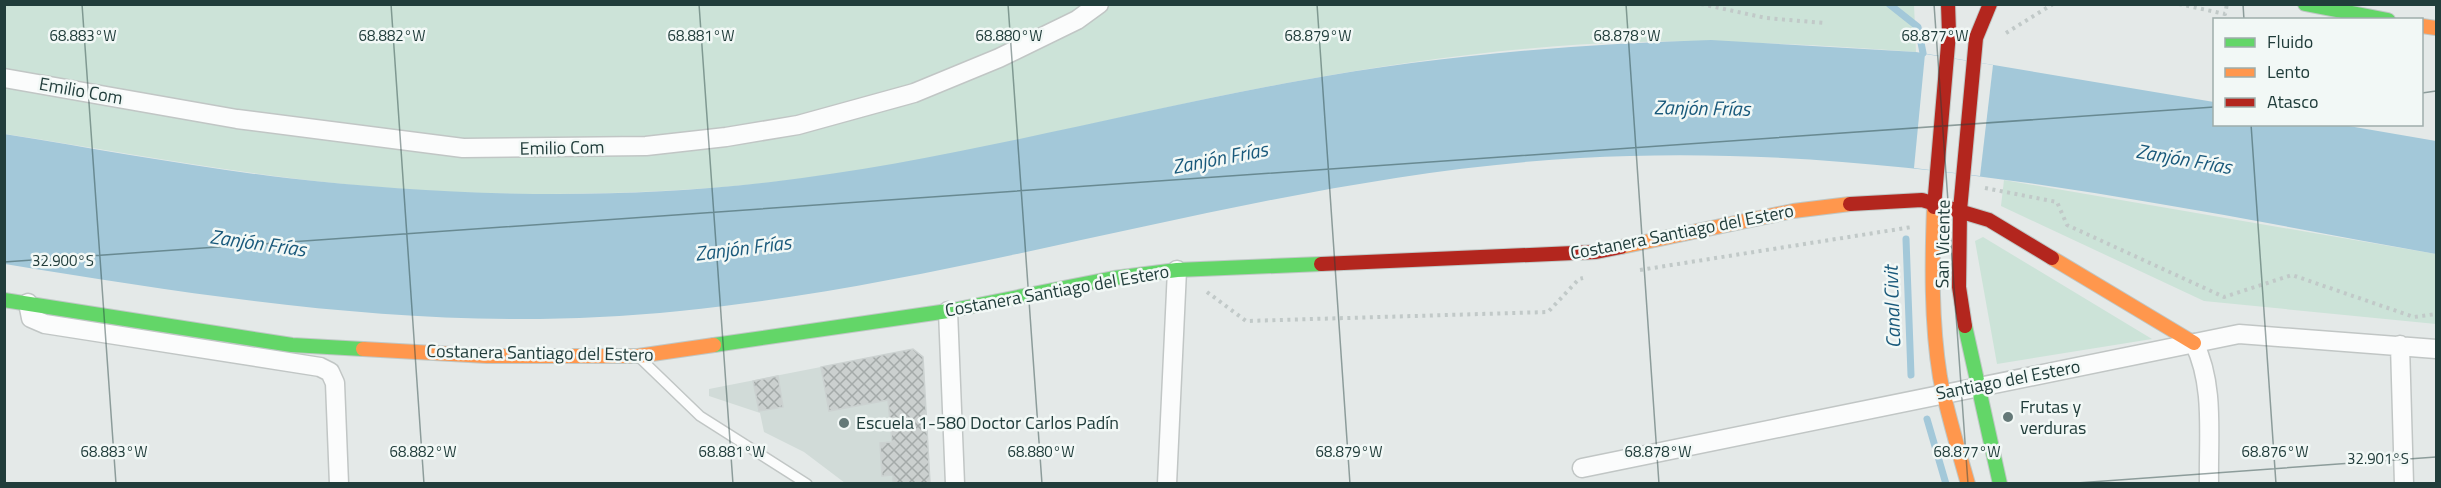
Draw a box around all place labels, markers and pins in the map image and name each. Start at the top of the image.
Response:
place label: Frutas y verduras [2020,393,2086,441]
place label: Escuela 1-580 Doctor Carlos Padín [856,409,1119,436]
marker: Frutas y verduras [2001,410,2015,424]
marker: Escuela 1-580 Doctor Carlos Padín [837,416,851,430]

